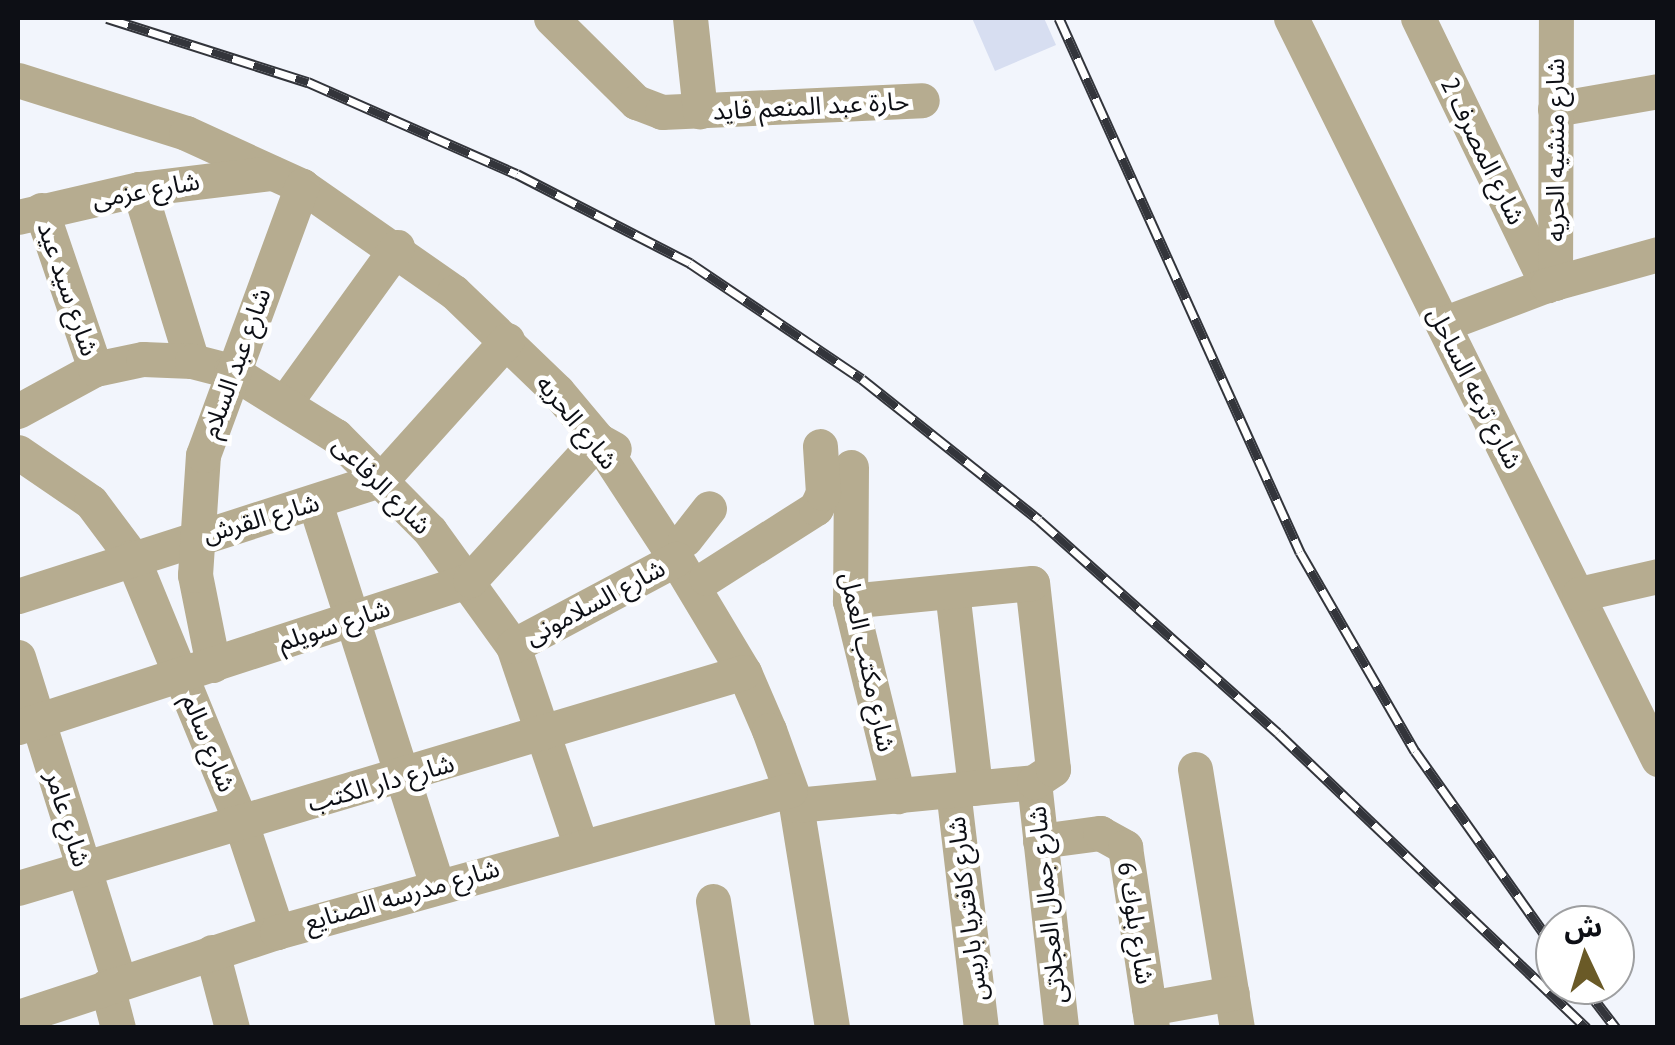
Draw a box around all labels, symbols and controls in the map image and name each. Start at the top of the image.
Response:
street label: شارع منشيه الحريه [1540,58,1570,242]
street label: شارع المصرف 2 [1434,72,1532,230]
street label: حارة عبد المنعم فايد [712,86,910,126]
street label: شارع عزمى [90,166,202,214]
street label: شارع سيد عيد [31,218,105,360]
street label: شارع عبد السلام [195,284,277,442]
street label: شارع ترعه الساحل [1421,302,1529,474]
street label: شارع الحريه [530,369,624,475]
street label: شارع الرفاعى [327,430,437,540]
street label: شارع القرش [199,487,323,549]
street label: شارع السلامونى [520,553,670,651]
street label: شارع مكتب العمل [834,570,902,754]
street label: شارع سويلم [274,593,394,657]
street label: شارع سالم [176,690,242,796]
street label: شارع دار الكتب [304,748,458,818]
street label: شارع عامر [39,768,97,870]
street label: شارع جمال العجلاتى [1022,805,1072,1005]
street label: شارع كافتريا باريس [941,815,993,1003]
street label: شارع مدرسه الصنايع [301,853,503,937]
street label: شارع بلوك 6 [1112,860,1160,986]
north arrow [1535,905,1635,1005]
text: ش [1563,907,1603,946]

